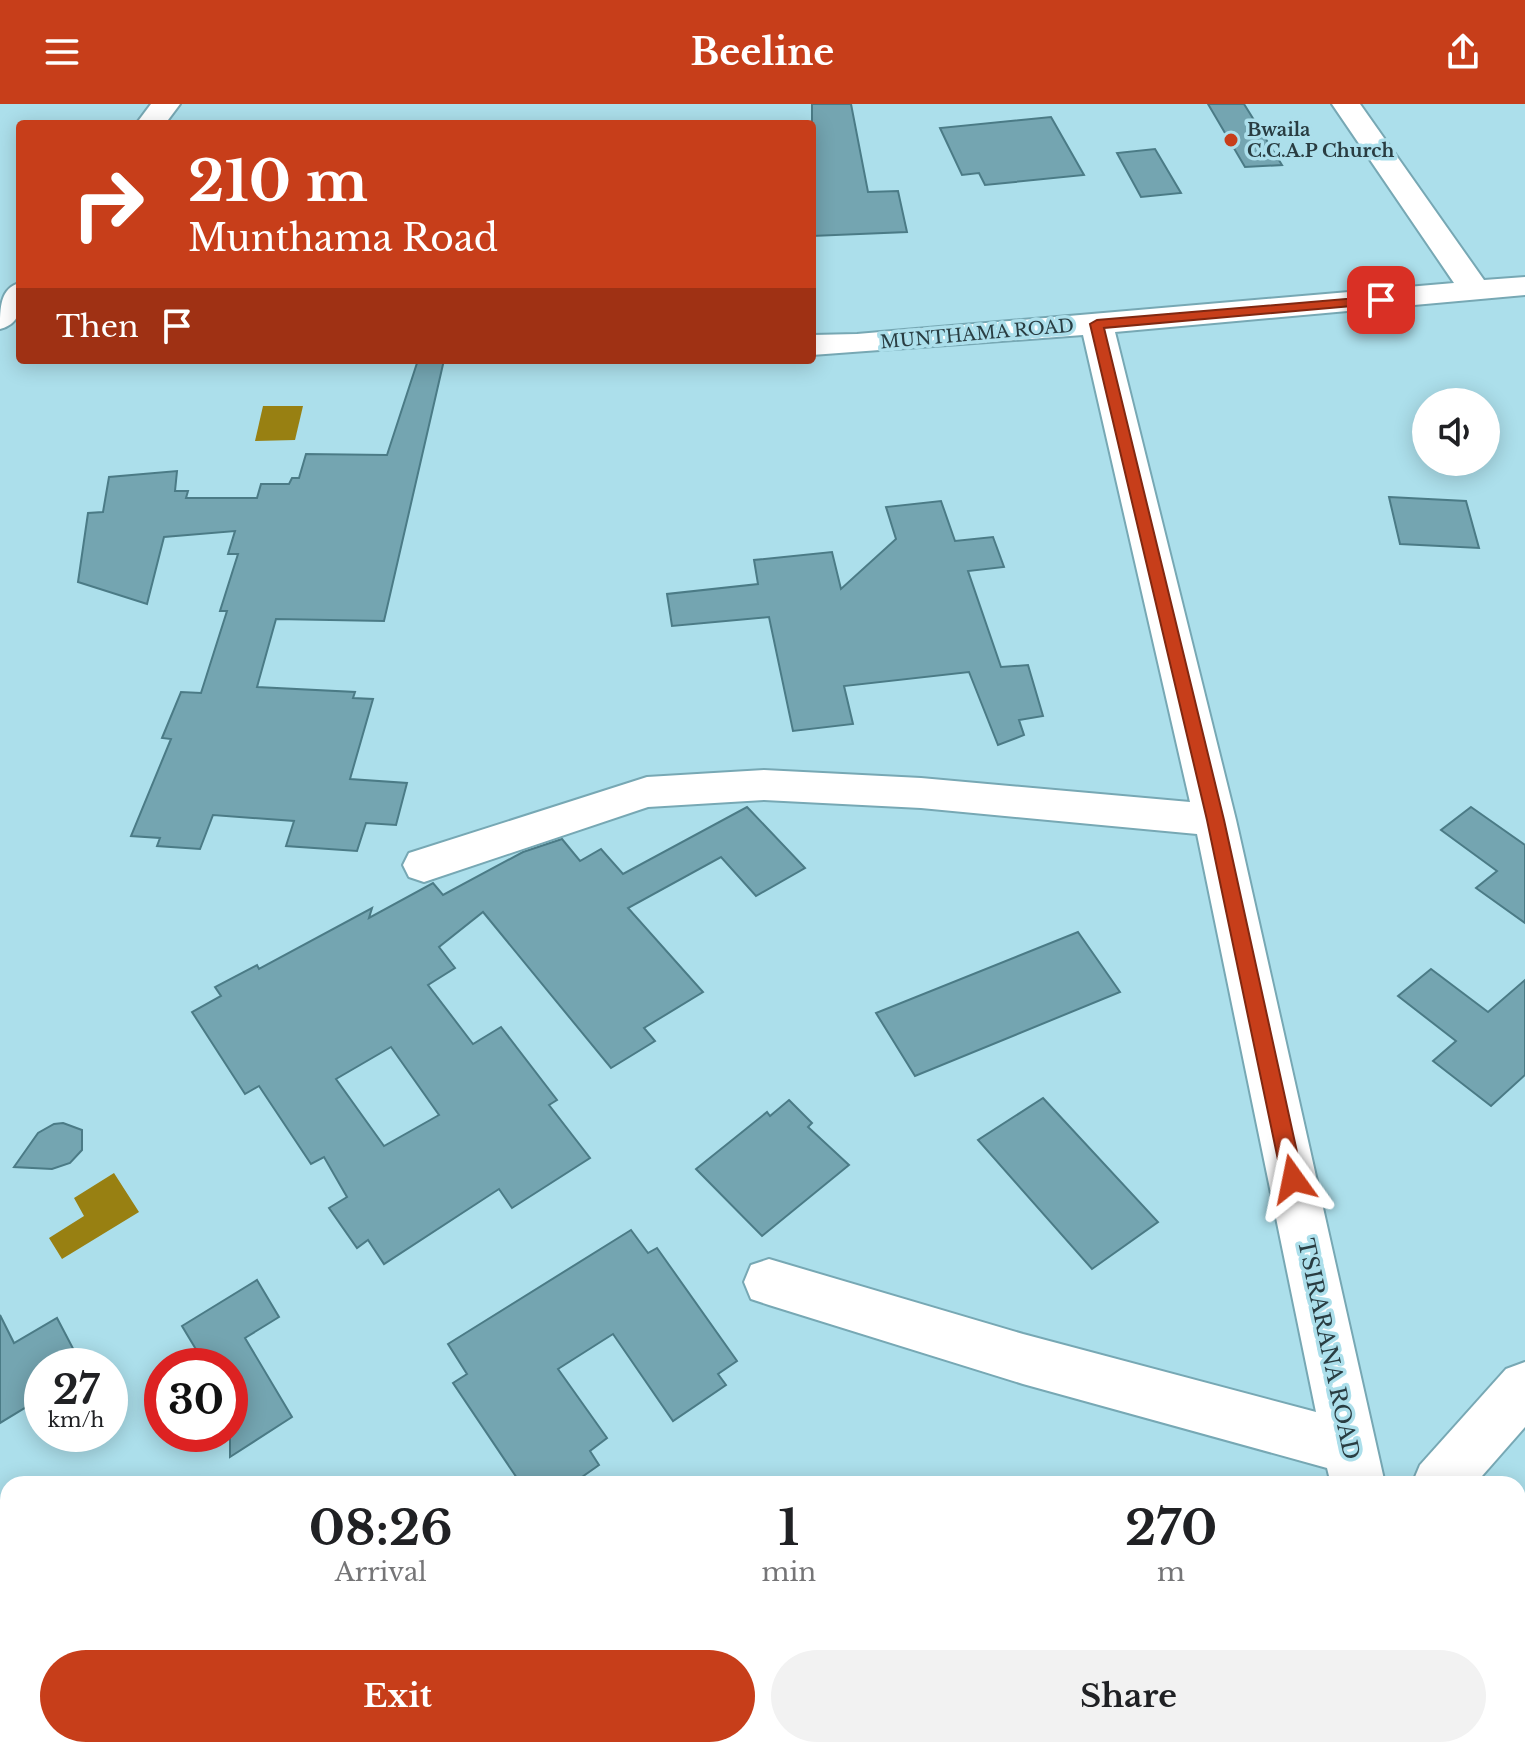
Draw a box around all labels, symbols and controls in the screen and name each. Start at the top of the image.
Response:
icon: menu [40,30,84,74]
text: Beeline [691,30,834,75]
icon: share [1441,30,1485,74]
place label: Bwaila C.C.A.P Church [1247,119,1394,162]
marker: Bwaila C.C.A.P Church [1222,131,1240,149]
text: 210 m [188,147,368,216]
icon: right [56,152,160,256]
text: Munthama Road [188,216,498,261]
pin [1347,266,1415,334]
icon: arrive [1359,278,1403,322]
icon: arrive [155,304,199,348]
text: Then [56,308,139,345]
street label: MUNTHAMA ROAD [879,315,1075,353]
map controls [1412,388,1500,476]
button: sound [1412,388,1500,476]
position arrow [1251,1137,1335,1221]
street label: TSIRARANA ROAD [1292,1236,1365,1462]
speed limit sign: 30 [144,1348,248,1452]
text: 27 [53,1365,99,1415]
text: km/h [48,1408,104,1432]
text: 08:26 [309,1498,453,1558]
text: 1 [778,1498,799,1558]
text: 270 [1125,1498,1217,1558]
text: Arrival [335,1556,427,1588]
text: min [761,1556,816,1588]
text: m [1157,1556,1185,1588]
button: Exit [40,1650,755,1742]
button: Share [771,1650,1486,1742]

